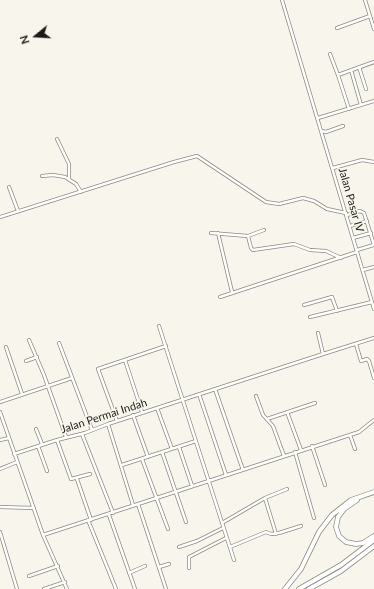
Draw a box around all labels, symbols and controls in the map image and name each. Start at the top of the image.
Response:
north arrow [16,16,56,56]
text: N [17,34,32,46]
street label: Jalan Pasar IV [336,166,366,234]
street label: Jalan Permai Indah [59,396,149,436]

